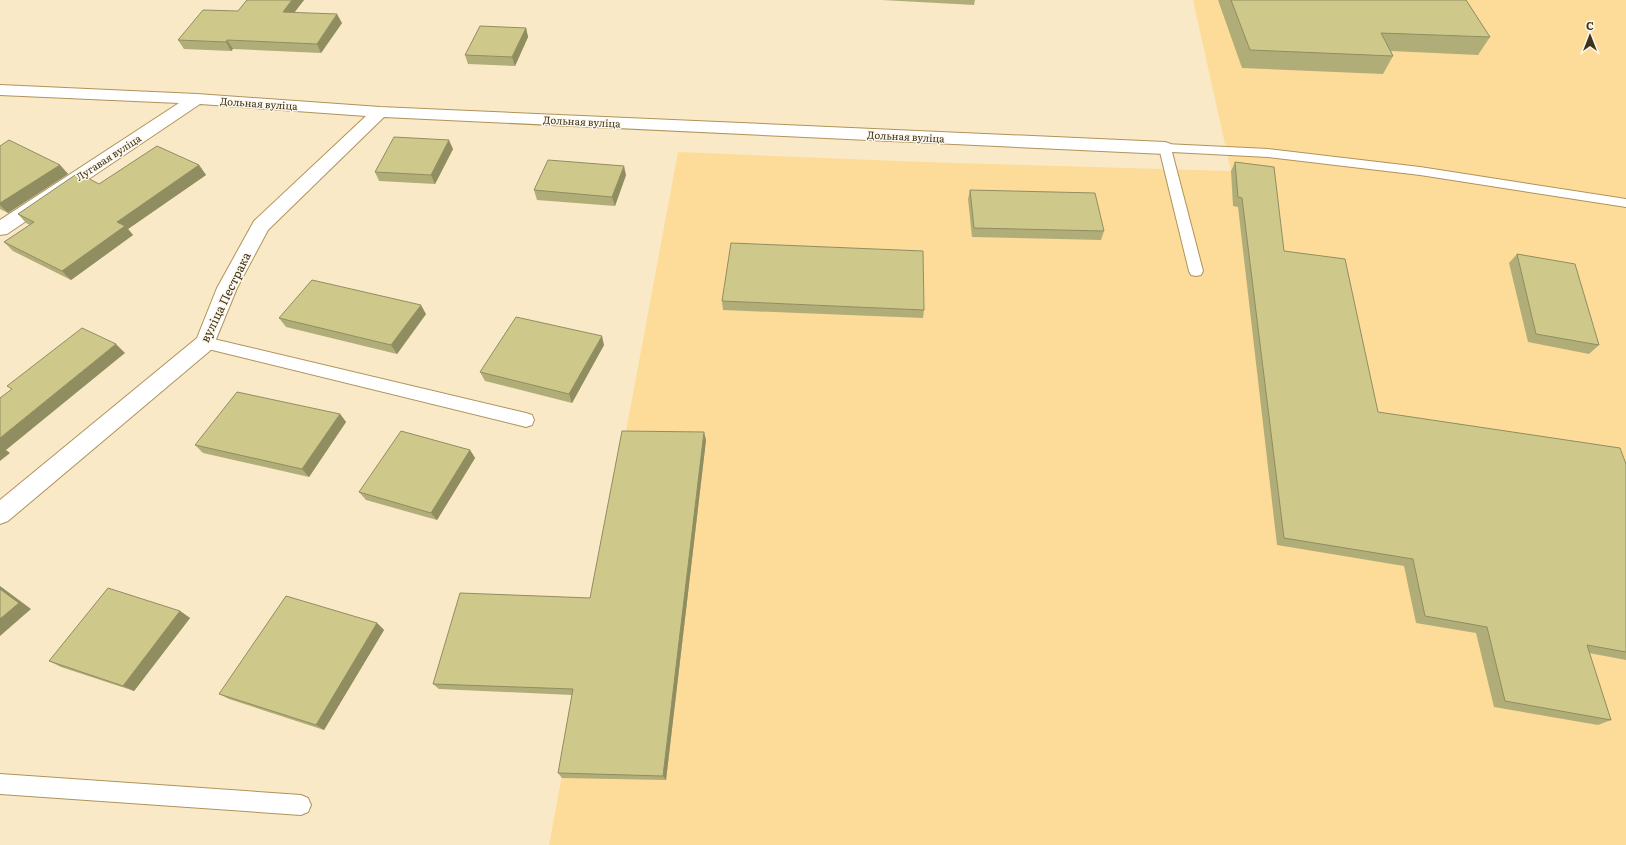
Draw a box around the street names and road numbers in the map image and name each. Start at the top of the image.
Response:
street label: Дольная вуліца [220,93,299,113]
street label: Дольная вуліца [543,111,622,131]
street label: Дольная вуліца [867,126,946,146]
street label: Лугавая вуліца [72,130,144,184]
street label: вуліца Пестрака [195,248,255,345]

